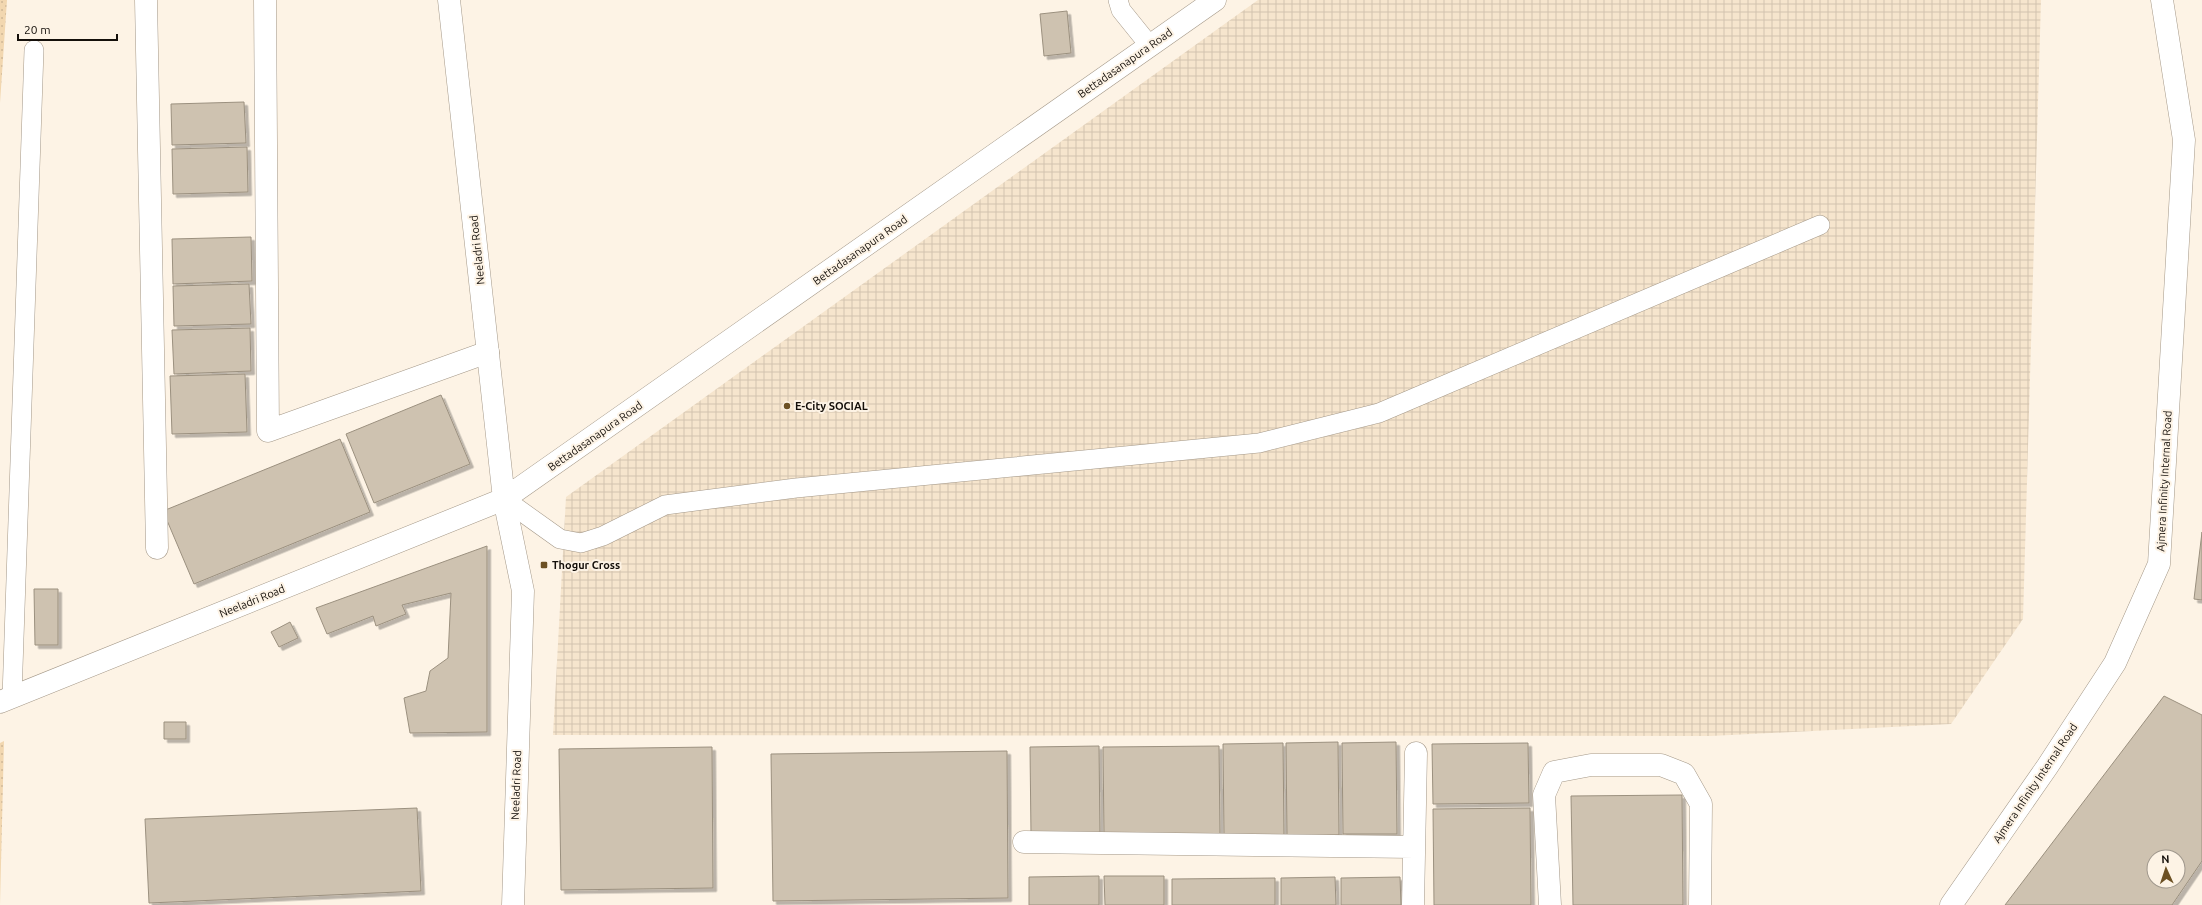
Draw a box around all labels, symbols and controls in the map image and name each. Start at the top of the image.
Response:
scale bar [18,16,117,42]
text: 20 m [24,23,51,36]
street label: Bettadasanapura Road [1076,26,1174,100]
street label: Bettadasanapura Road [811,213,909,287]
street label: Neeladri Road [467,215,487,285]
street label: Bettadasanapura Road [546,399,644,473]
place label: E-City SOCIAL [795,400,868,412]
marker: E-City SOCIAL [782,401,792,411]
street label: Ajmera Infinity Internal Road [2154,410,2174,552]
place label: Thogur Cross [552,559,620,571]
marker: Thogur Cross [539,560,549,570]
street label: Neeladri Road [217,582,287,620]
street label: Ajmera Infinity Internal Road [1991,721,2079,845]
street label: Neeladri Road [509,750,523,820]
north arrow [2146,849,2186,889]
text: N [2161,853,2170,865]

